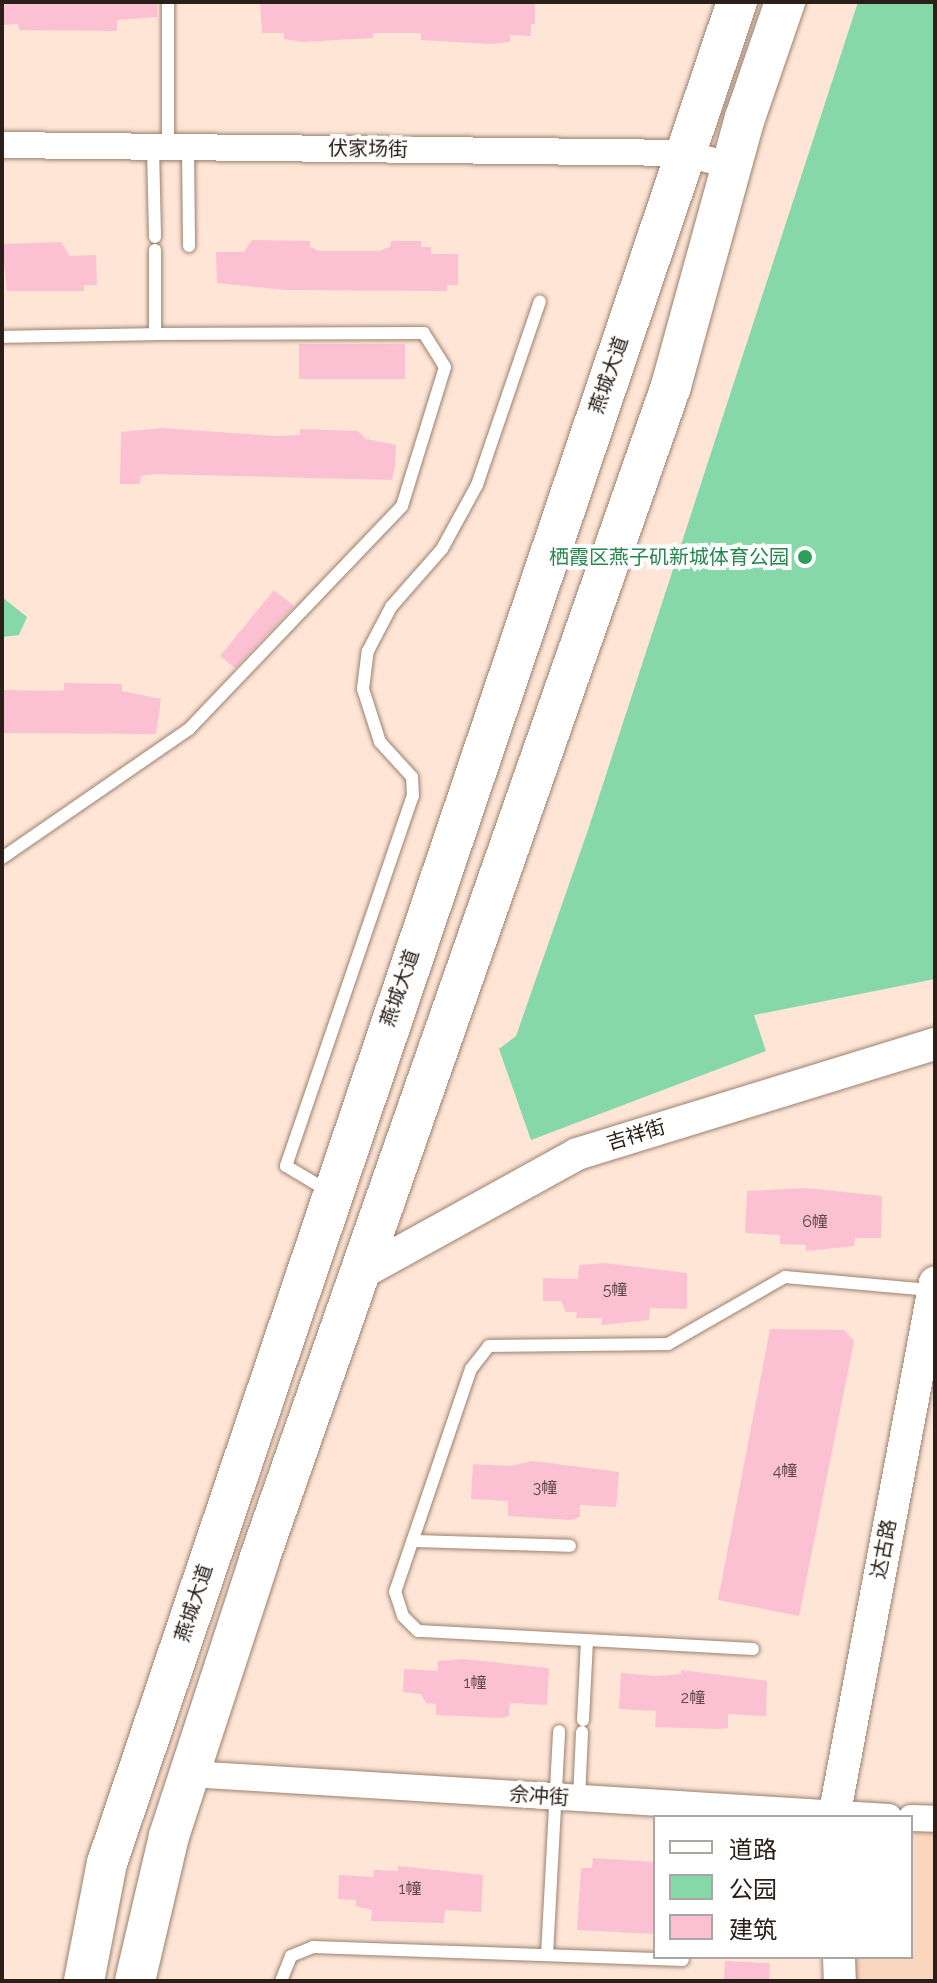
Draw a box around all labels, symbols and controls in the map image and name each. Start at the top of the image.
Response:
street label: 伏家场街 [328,136,408,162]
street label: 燕城大道 [585,333,633,417]
place label: 栖霞区燕子矶新城体育公园 [549,545,789,569]
marker: 栖霞区燕子矶新城体育公园 [796,548,814,566]
street label: 燕城大道 [376,946,424,1030]
street label: 吉祥街 [604,1115,668,1155]
house number: 6幢 [802,1212,828,1232]
house number: 5幢 [603,1280,627,1300]
house number: 4幢 [773,1461,797,1481]
house number: 3幢 [533,1478,557,1498]
street label: 达古路 [866,1517,902,1581]
street label: 燕城大道 [170,1561,218,1645]
house number: 1幢 [464,1673,486,1693]
house number: 2幢 [681,1688,705,1708]
street label: 佘冲街 [508,1782,570,1810]
legend [653,1815,913,1959]
text: 道路 [729,1835,777,1864]
text: 公园 [729,1875,777,1904]
house number: 1幢 [399,1879,421,1899]
text: 建筑 [729,1915,777,1944]

